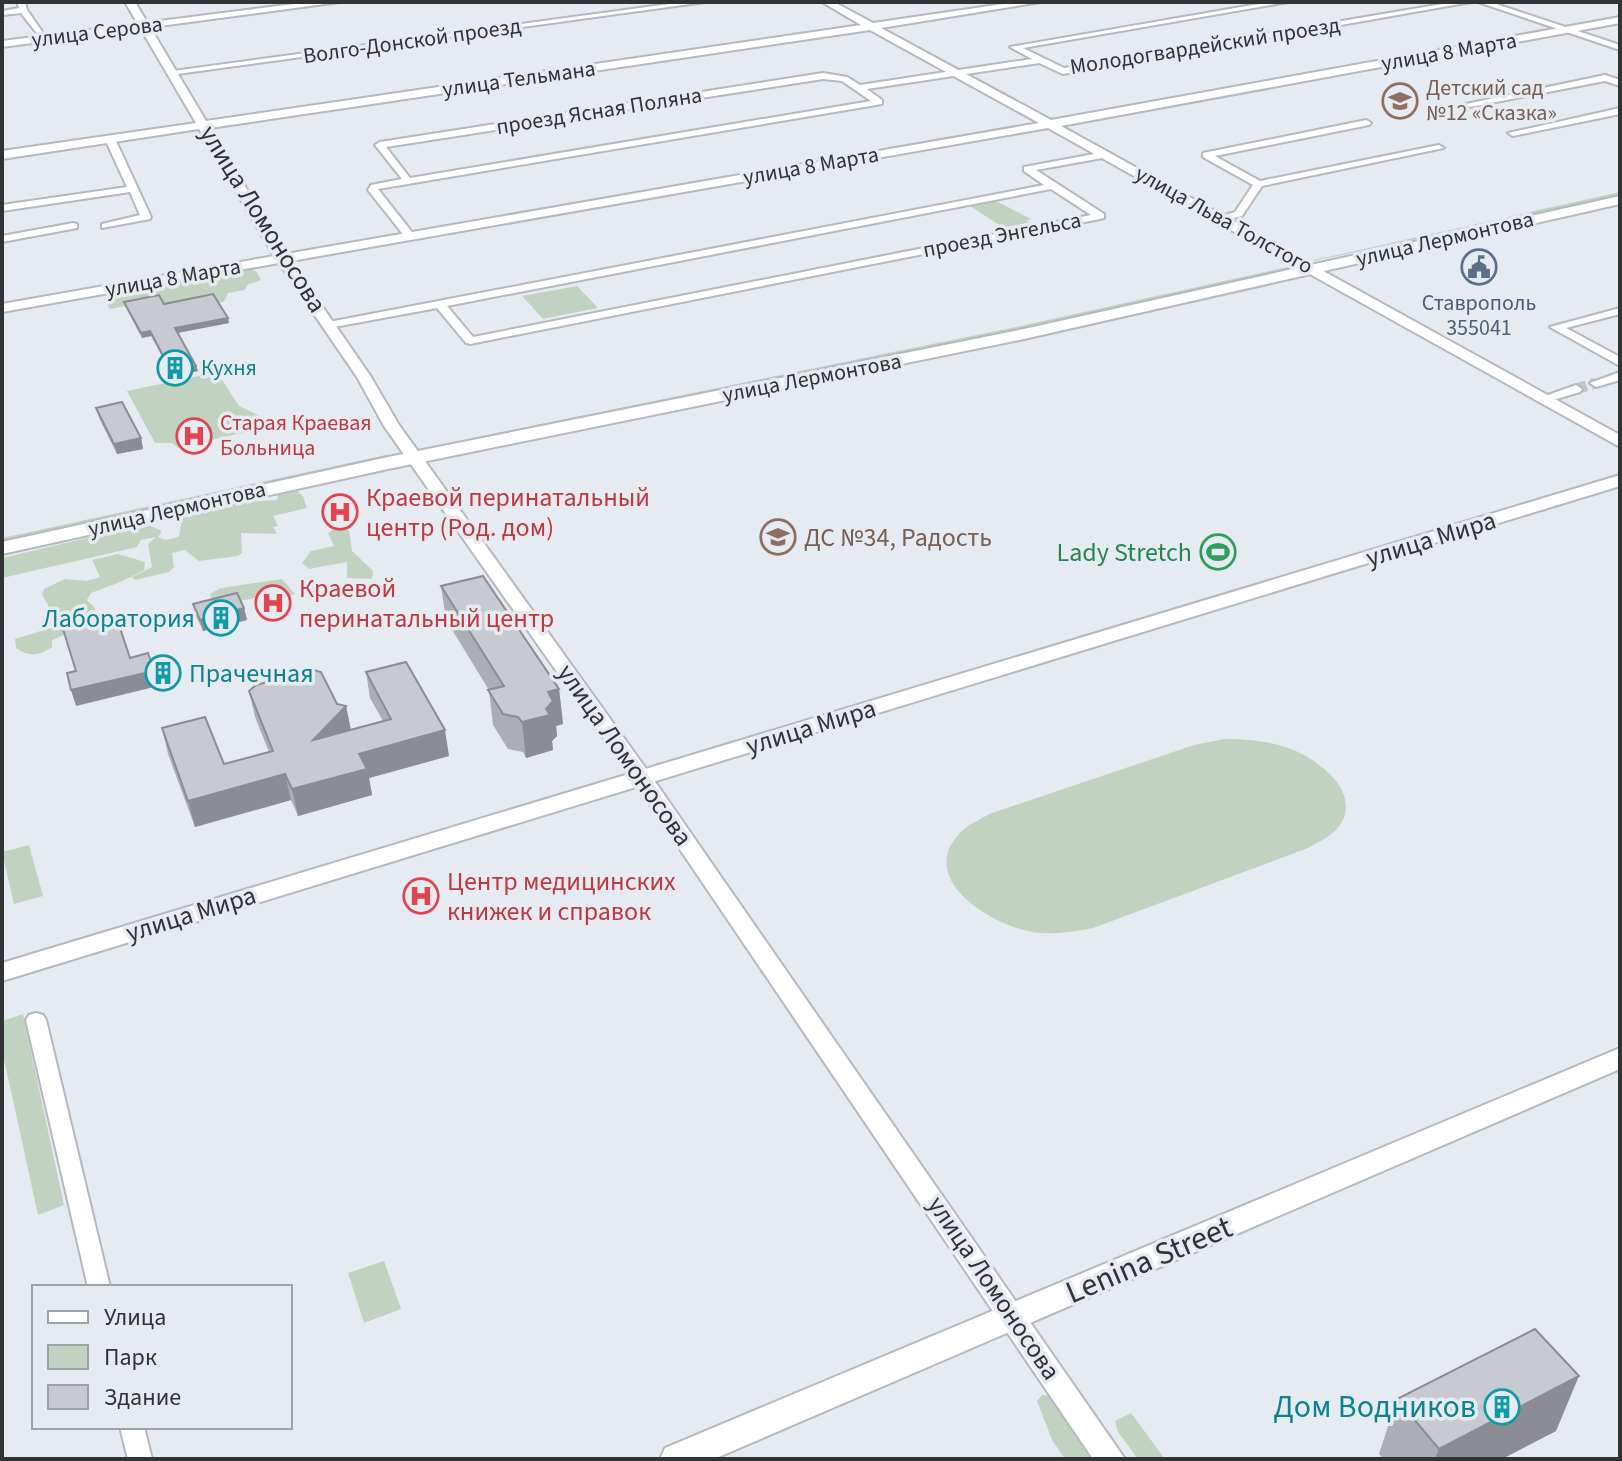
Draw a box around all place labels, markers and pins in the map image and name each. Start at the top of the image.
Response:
place label: Детский сад №12 «Сказка» [1426,72,1557,129]
school or university icon: Детский сад №12 «Сказка» [1381,82,1419,120]
public building icon: Ставрополь 355041 [1460,248,1498,286]
place label: Ставрополь 355041 [1422,287,1536,344]
building icon: Кухня [156,349,194,387]
place label: Кухня [201,352,257,384]
place label: Старая Краевая Больница [220,407,372,464]
hospital icon: Старая Краевая Больница [175,417,213,455]
place label: Краевой перинатальный центр (Род. дом) [366,479,650,546]
hospital icon: Краевой перинатальный центр (Род. дом) [321,493,359,531]
school or university icon: ДС №34, Радость [759,518,797,556]
place label: ДС №34, Радость [804,519,992,556]
sports icon: Lady Stretch [1199,533,1237,571]
place label: Lady Stretch [1057,534,1192,571]
place label: Краевой перинатальный центр [299,570,554,637]
hospital icon: Краевой перинатальный центр [254,584,292,622]
building icon: Лаборатория [202,599,240,637]
place label: Лаборатория [42,600,195,637]
building icon: Прачечная [144,654,182,692]
place label: Прачечная [189,655,314,692]
place label: Центр медицинских книжек и справок [447,863,676,930]
hospital icon: Центр медицинских книжек и справок [402,877,440,915]
place label: Дом Водников [1273,1384,1476,1430]
building icon: Дом Водников [1483,1388,1521,1426]

